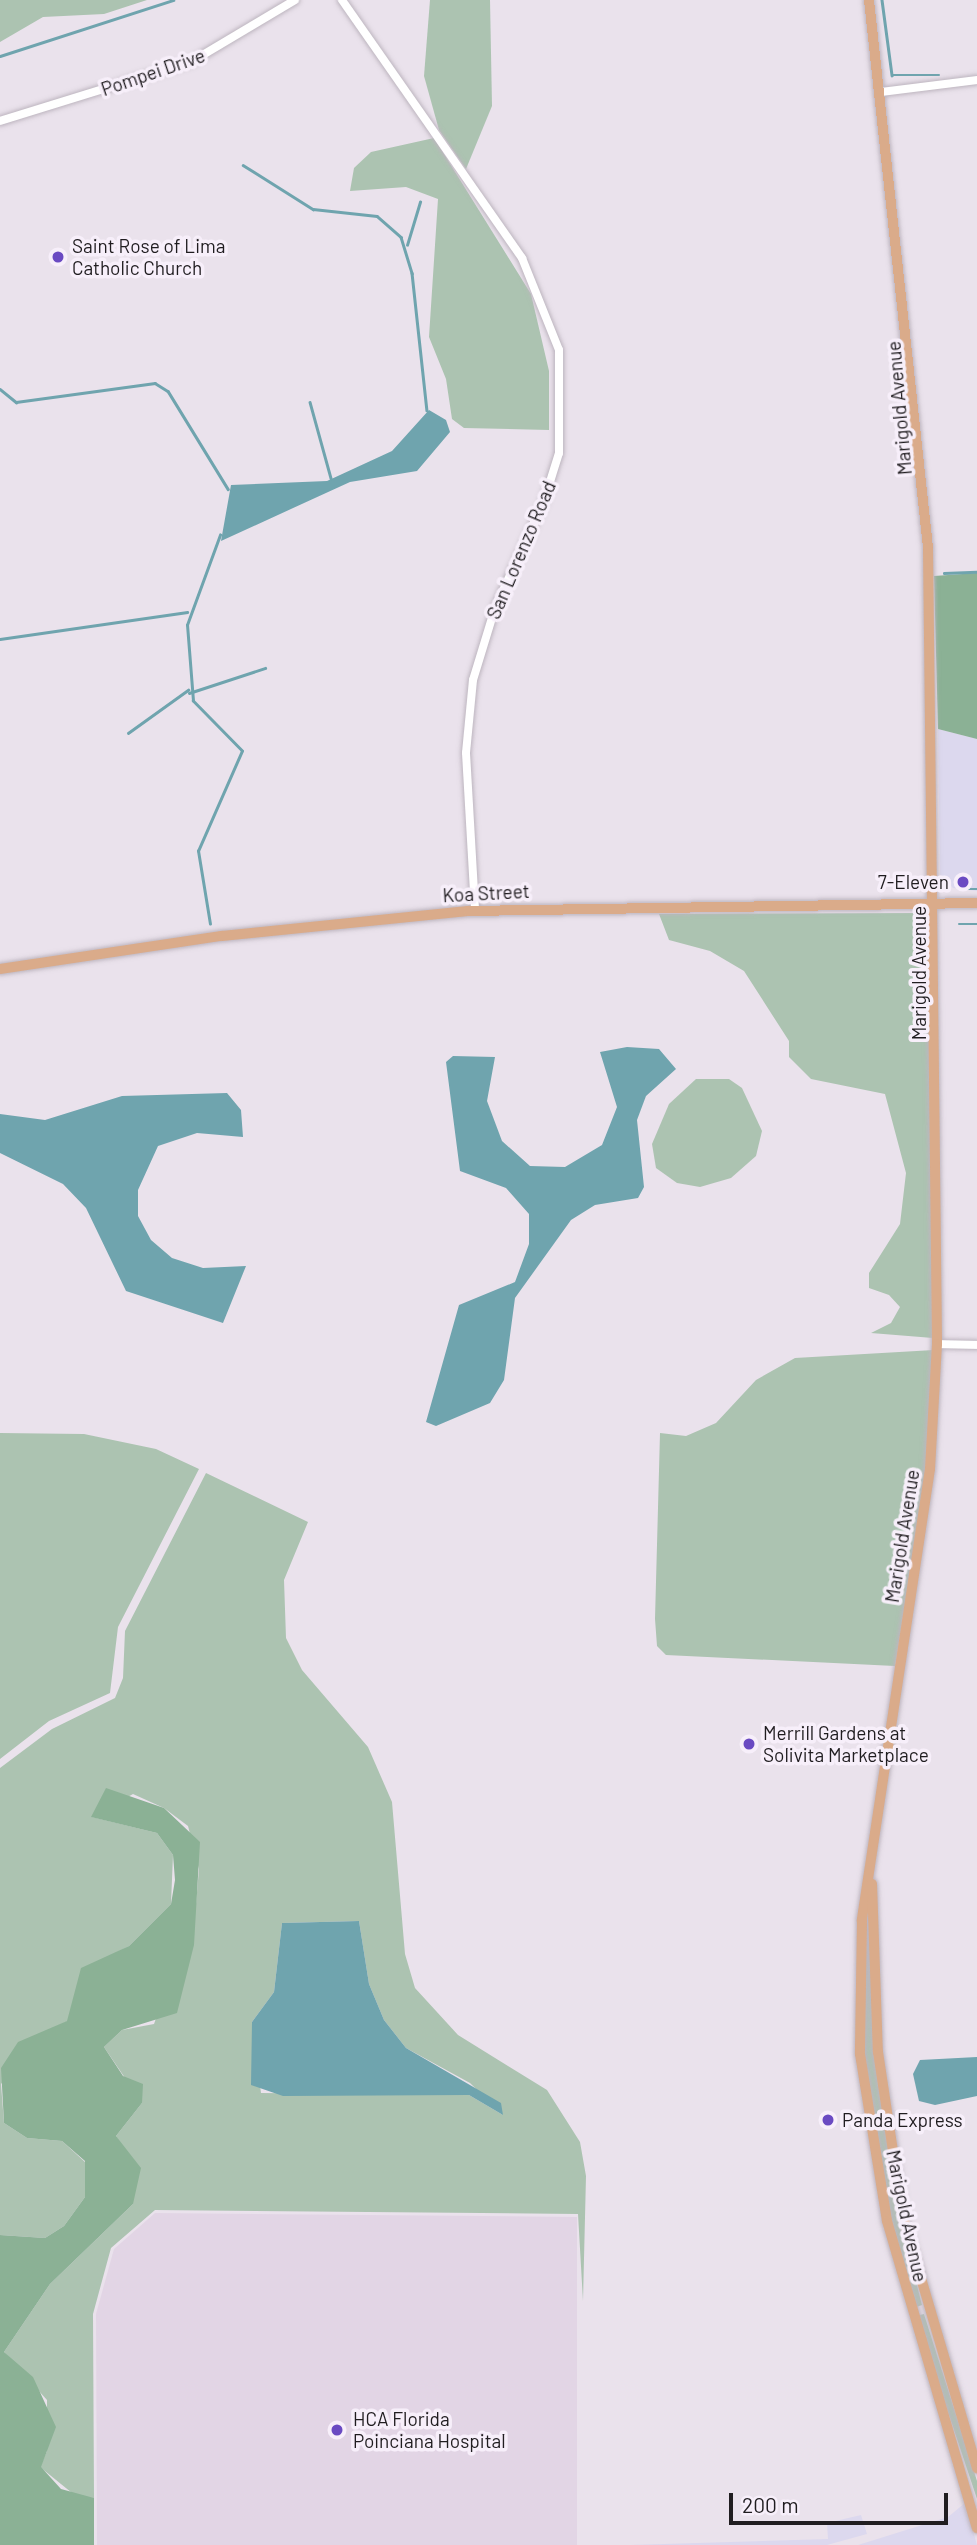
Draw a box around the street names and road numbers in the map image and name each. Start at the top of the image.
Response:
street label: Pompei Drive [98,44,208,100]
street label: Marigold Avenue [882,340,916,476]
street label: San Lorenzo Road [482,478,560,622]
street label: Koa Street [442,879,530,907]
street label: Marigold Avenue [908,906,930,1040]
street label: Marigold Avenue [880,1468,924,1604]
street label: Marigold Avenue [882,2148,932,2284]

